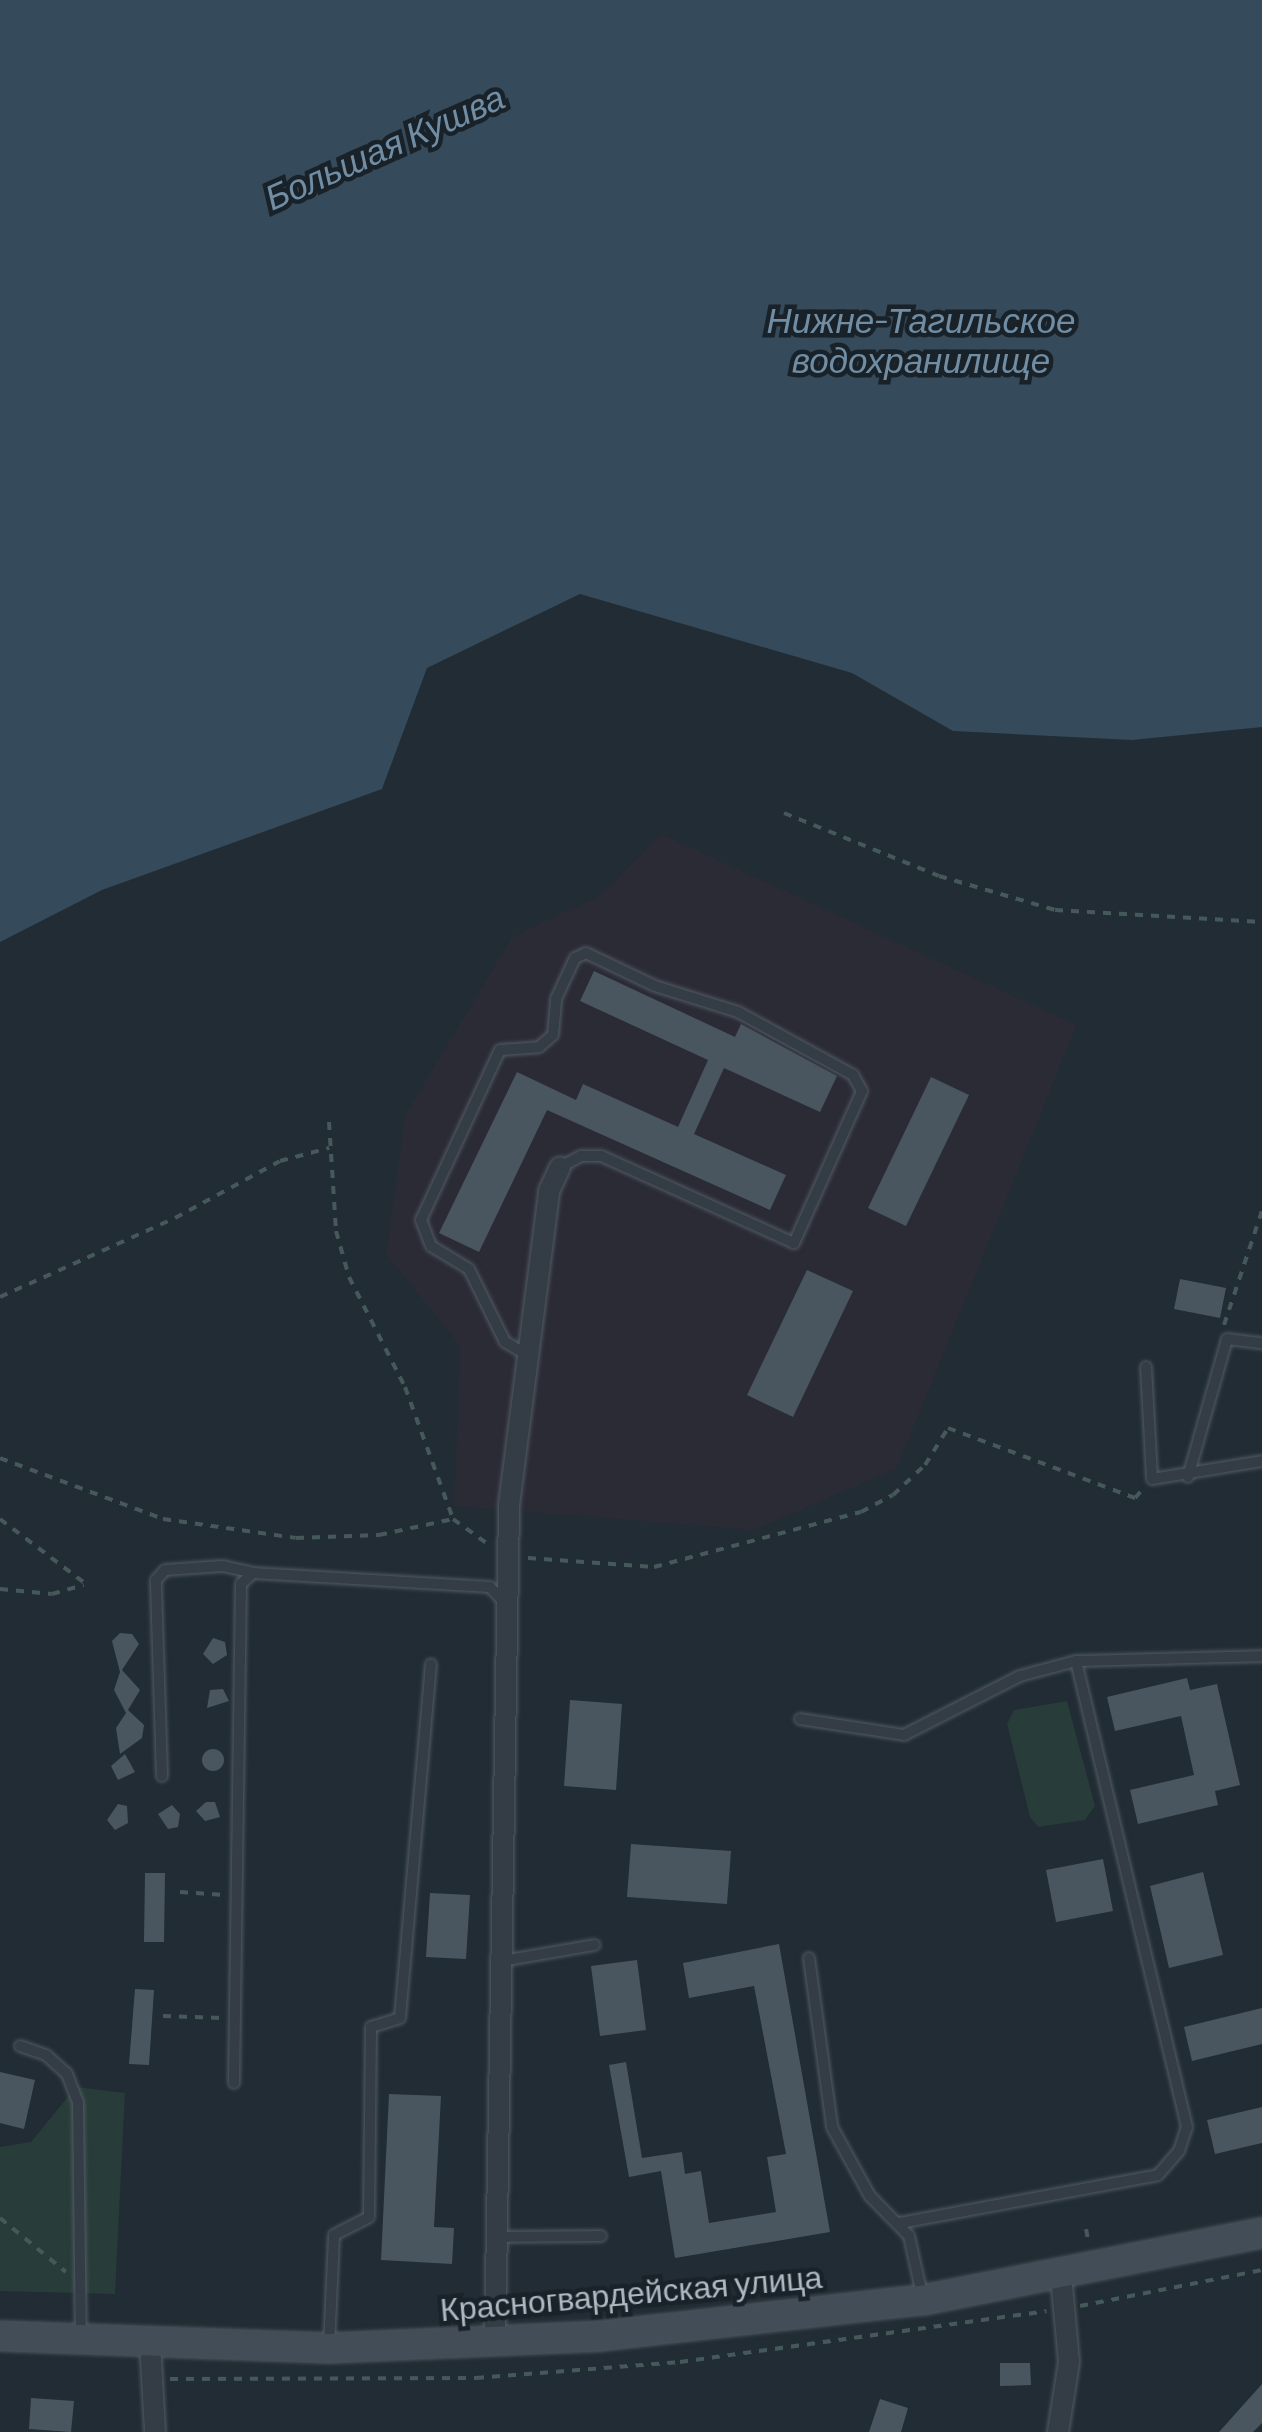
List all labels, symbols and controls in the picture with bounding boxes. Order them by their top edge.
water label: Большая Кушва [258,74,510,218]
water label: Нижне-Тагильское водохранилище [767,298,1075,380]
street label: Красногвардейская улица [438,2256,824,2328]

